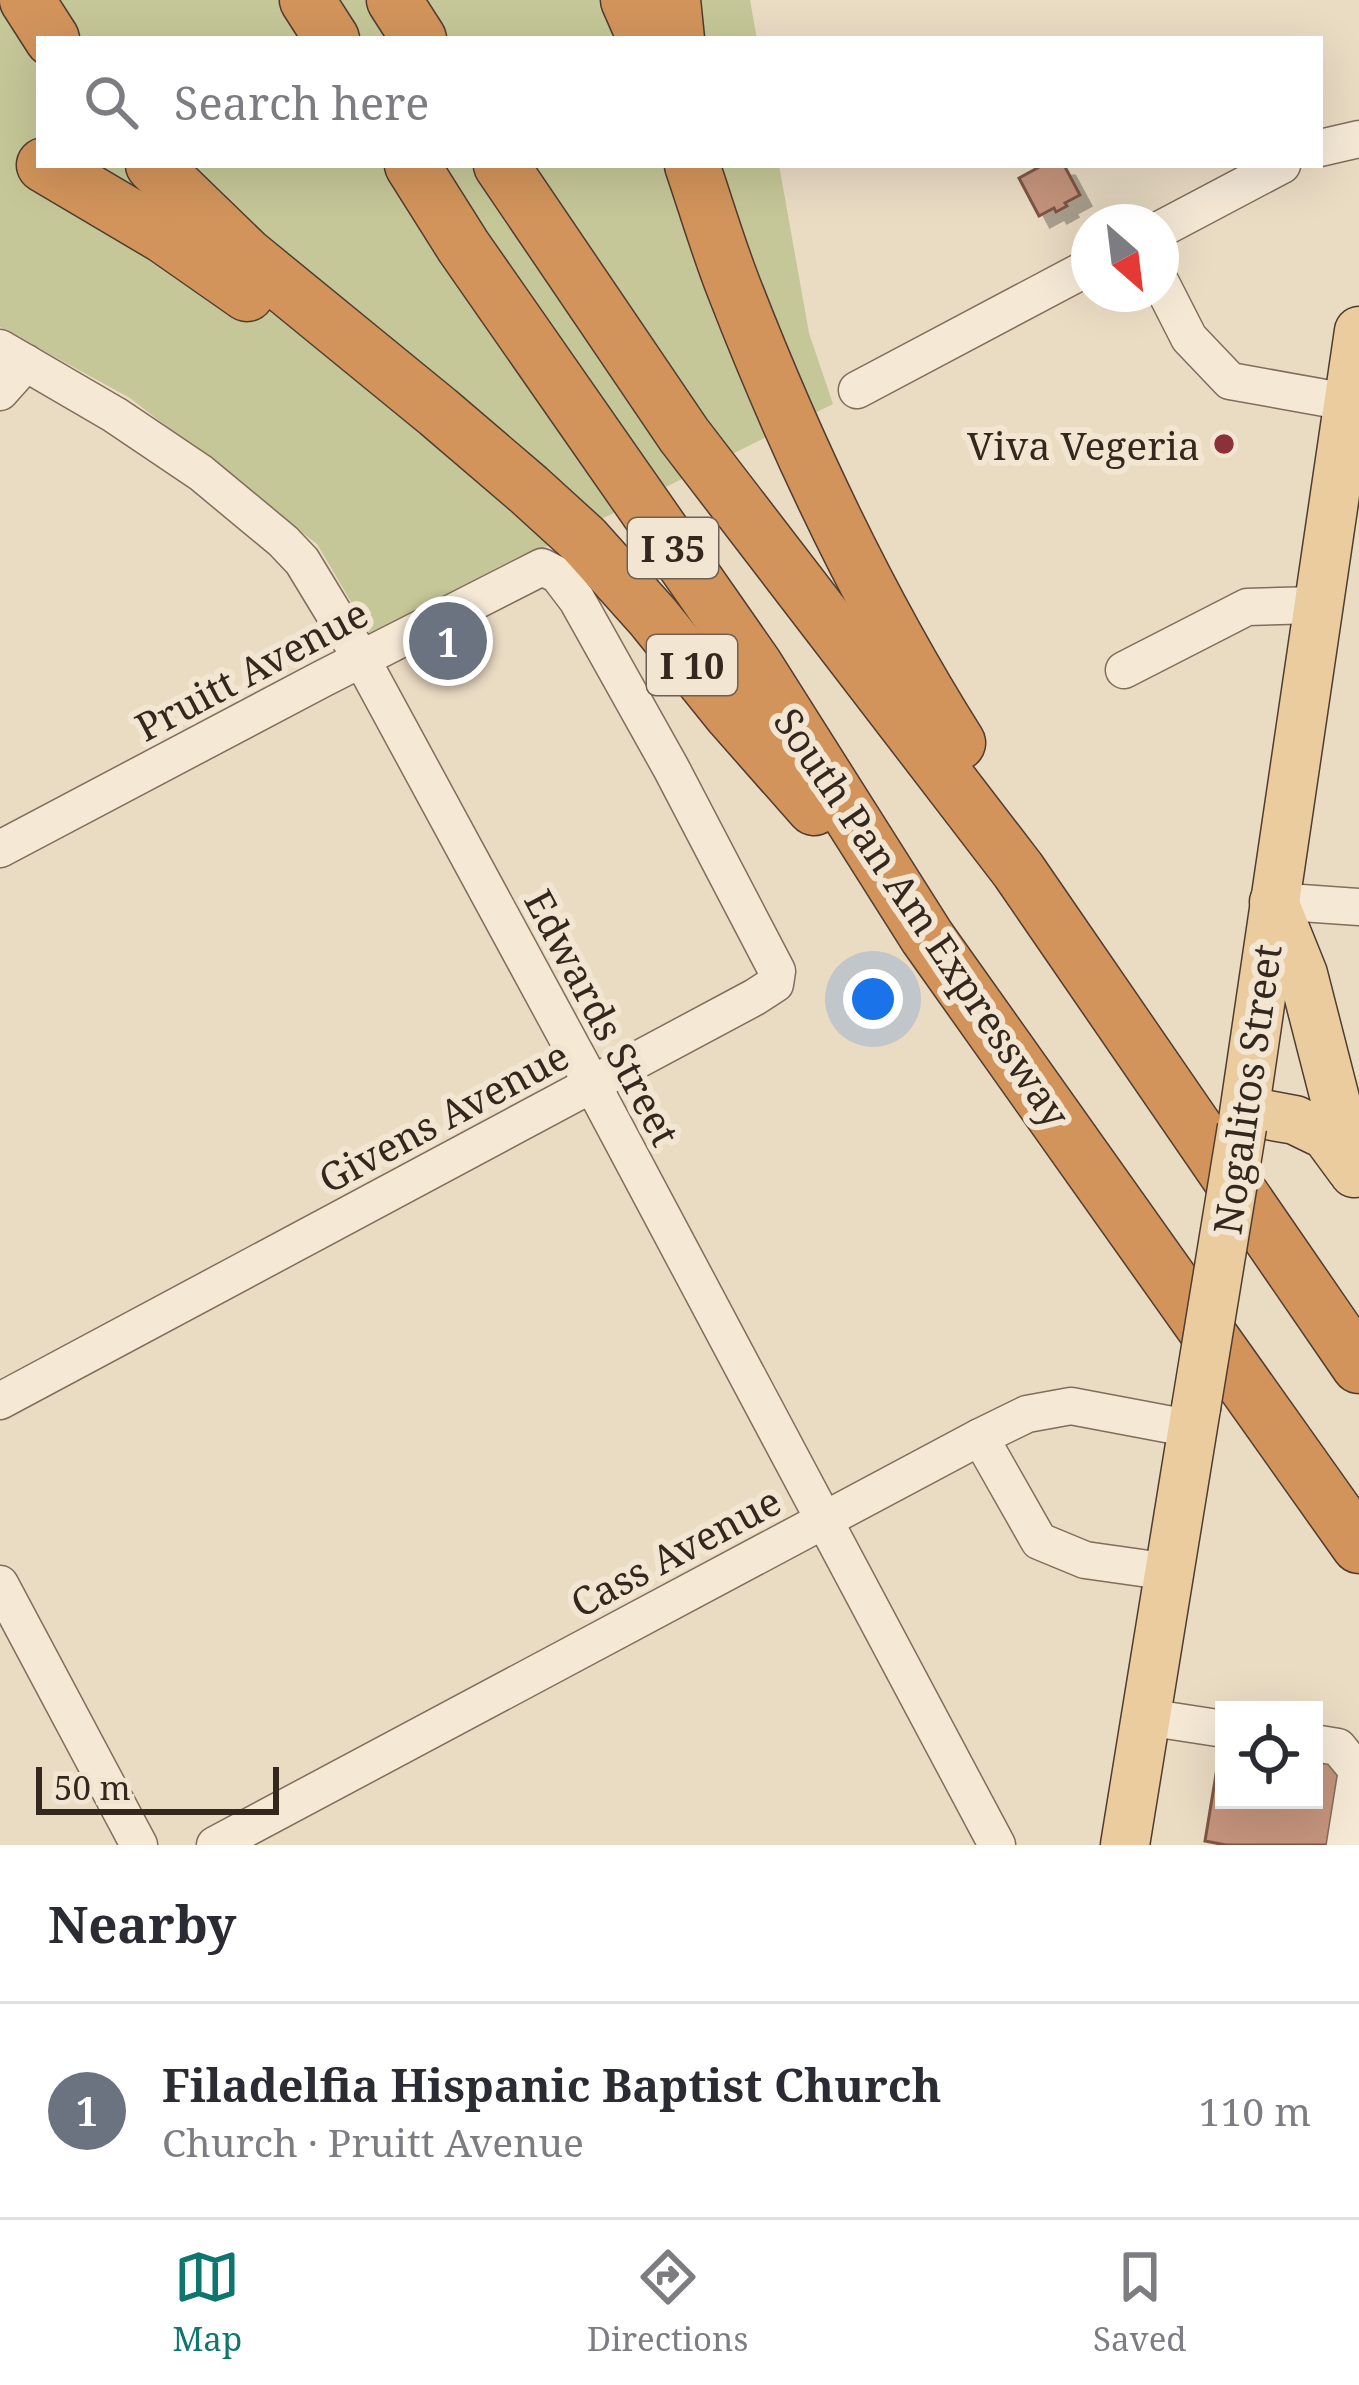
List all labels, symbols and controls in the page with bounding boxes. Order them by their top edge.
search box [36,36,1323,168]
icon: search [78,69,144,135]
text: Search here [174,72,429,133]
north arrow [1071,204,1179,312]
place label: Viva Vegeria [967,418,1200,471]
marker: Viva Vegeria [1211,431,1237,457]
road number: I 35 [628,518,718,578]
street label: Pruitt Avenue [125,585,377,753]
pin: 1 [409,596,487,686]
road number: I 10 [647,635,737,695]
street label: South Pan Am Expressway [763,697,1084,1138]
street label: Edwards Street [513,880,693,1154]
street label: Nogalitos Street [1199,940,1293,1238]
your location [843,969,903,1029]
street label: Givens Avenue [309,1028,577,1204]
street label: Cass Avenue [561,1473,789,1629]
map controls [1215,1701,1323,1809]
button: locate [1215,1701,1323,1809]
scale bar [36,1761,279,1814]
text: 50 m [54,1765,131,1810]
text: Nearby [48,1888,236,1958]
text: Filadelfia Hispanic Baptist Church [162,2054,941,2115]
text: 1 [76,2084,98,2137]
text: 110 m [1199,2084,1311,2137]
text: Church · Pruitt Avenue [162,2115,584,2168]
tab: Map [172,2244,242,2361]
tab: Directions [587,2244,748,2361]
tab: Saved [1093,2244,1187,2361]

